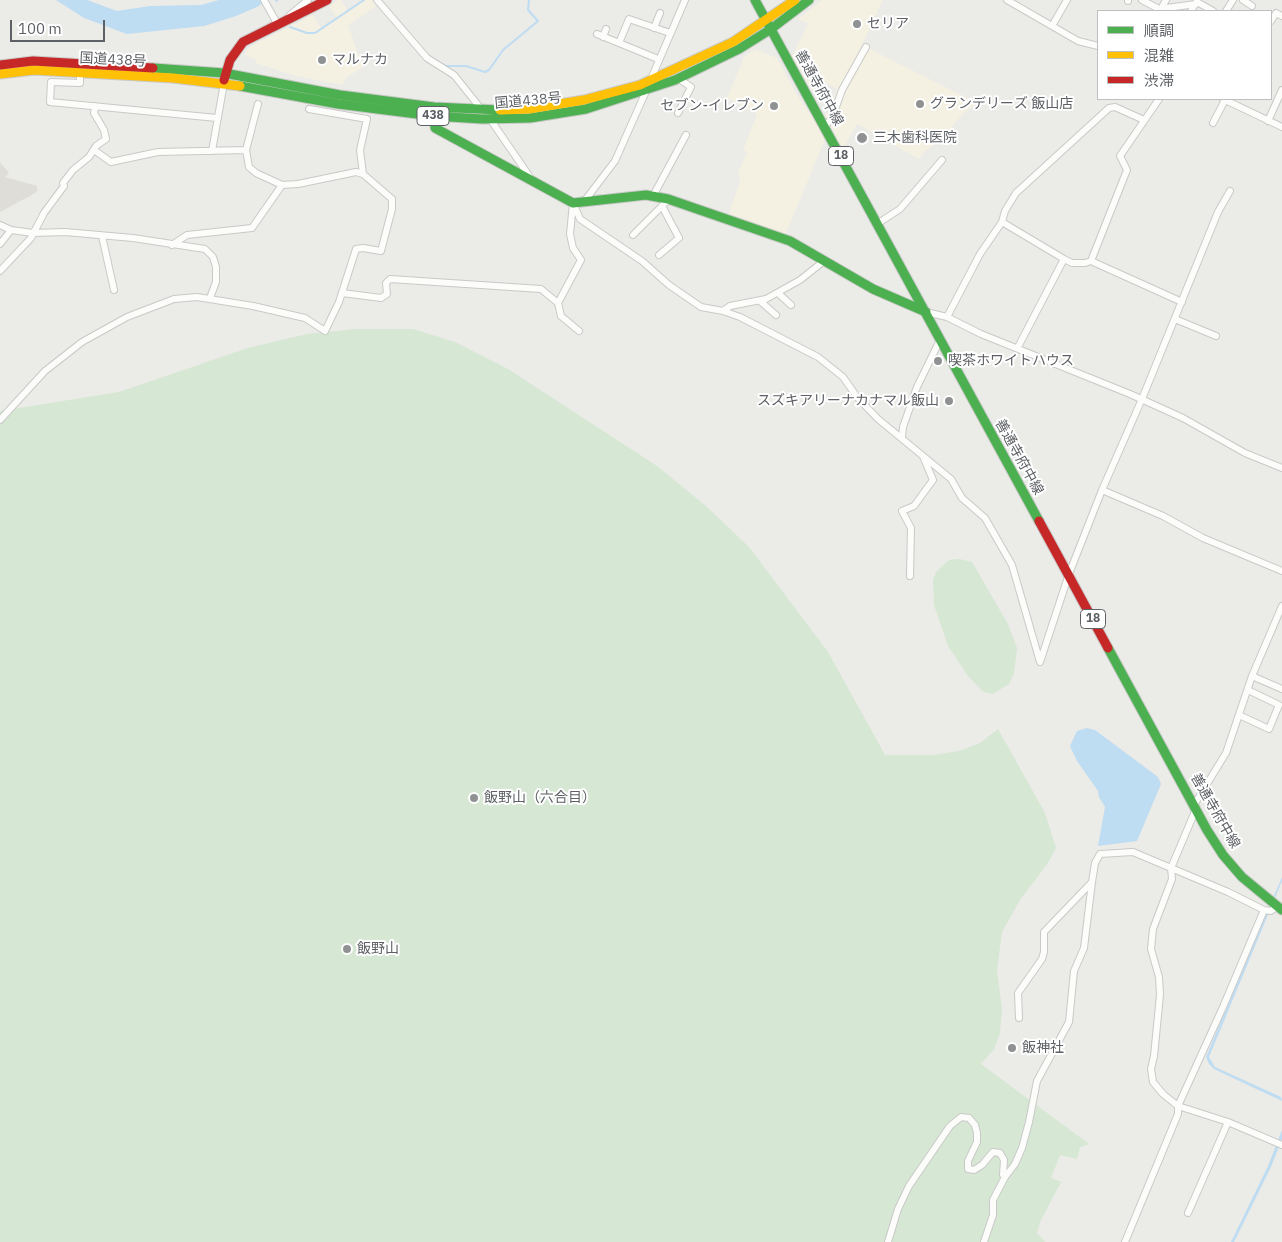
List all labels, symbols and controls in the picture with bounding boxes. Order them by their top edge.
scale bar [12,10,108,42]
legend [1097,10,1272,100]
place label: セリア [867,16,909,32]
marker: セリア [851,18,863,30]
text: 100 m [18,19,62,38]
text: 順調 [1144,21,1174,40]
text: 混雑 [1144,46,1174,65]
street label: 善通寺府中線 [791,47,847,129]
street label: 国道438号 [79,50,147,70]
place label: マルナカ [332,52,388,68]
marker: マルナカ [316,54,328,66]
text: 渋滞 [1144,71,1174,90]
street label: 国道438号 [494,90,562,112]
place label: グランデリーズ 飯山店 [930,96,1073,112]
place label: セブン-イレブン [660,98,764,114]
marker: グランデリーズ 飯山店 [914,98,926,110]
marker: セブン-イレブン [768,100,780,112]
road number: 438 [417,106,449,125]
place label: 三木歯科医院 [873,130,957,146]
marker: 三木歯科医院 [855,131,869,145]
road number: 18 [828,146,854,166]
place label: 喫茶ホワイトハウス [948,353,1074,369]
marker: 喫茶ホワイトハウス [932,355,944,367]
place label: スズキアリーナカナマル飯山 [757,393,939,409]
marker: スズキアリーナカナマル飯山 [943,395,955,407]
street label: 善通寺府中線 [991,416,1047,498]
road number: 18 [1080,610,1106,628]
street label: 善通寺府中線 [1187,770,1243,852]
place label: 飯野山（六合目） [484,790,596,806]
marker: 飯野山（六合目） [468,792,480,804]
place label: 飯野山 [357,941,399,957]
marker: 飯野山 [341,943,353,955]
place label: 飯神社 [1022,1040,1064,1056]
marker: 飯神社 [1006,1042,1018,1054]

